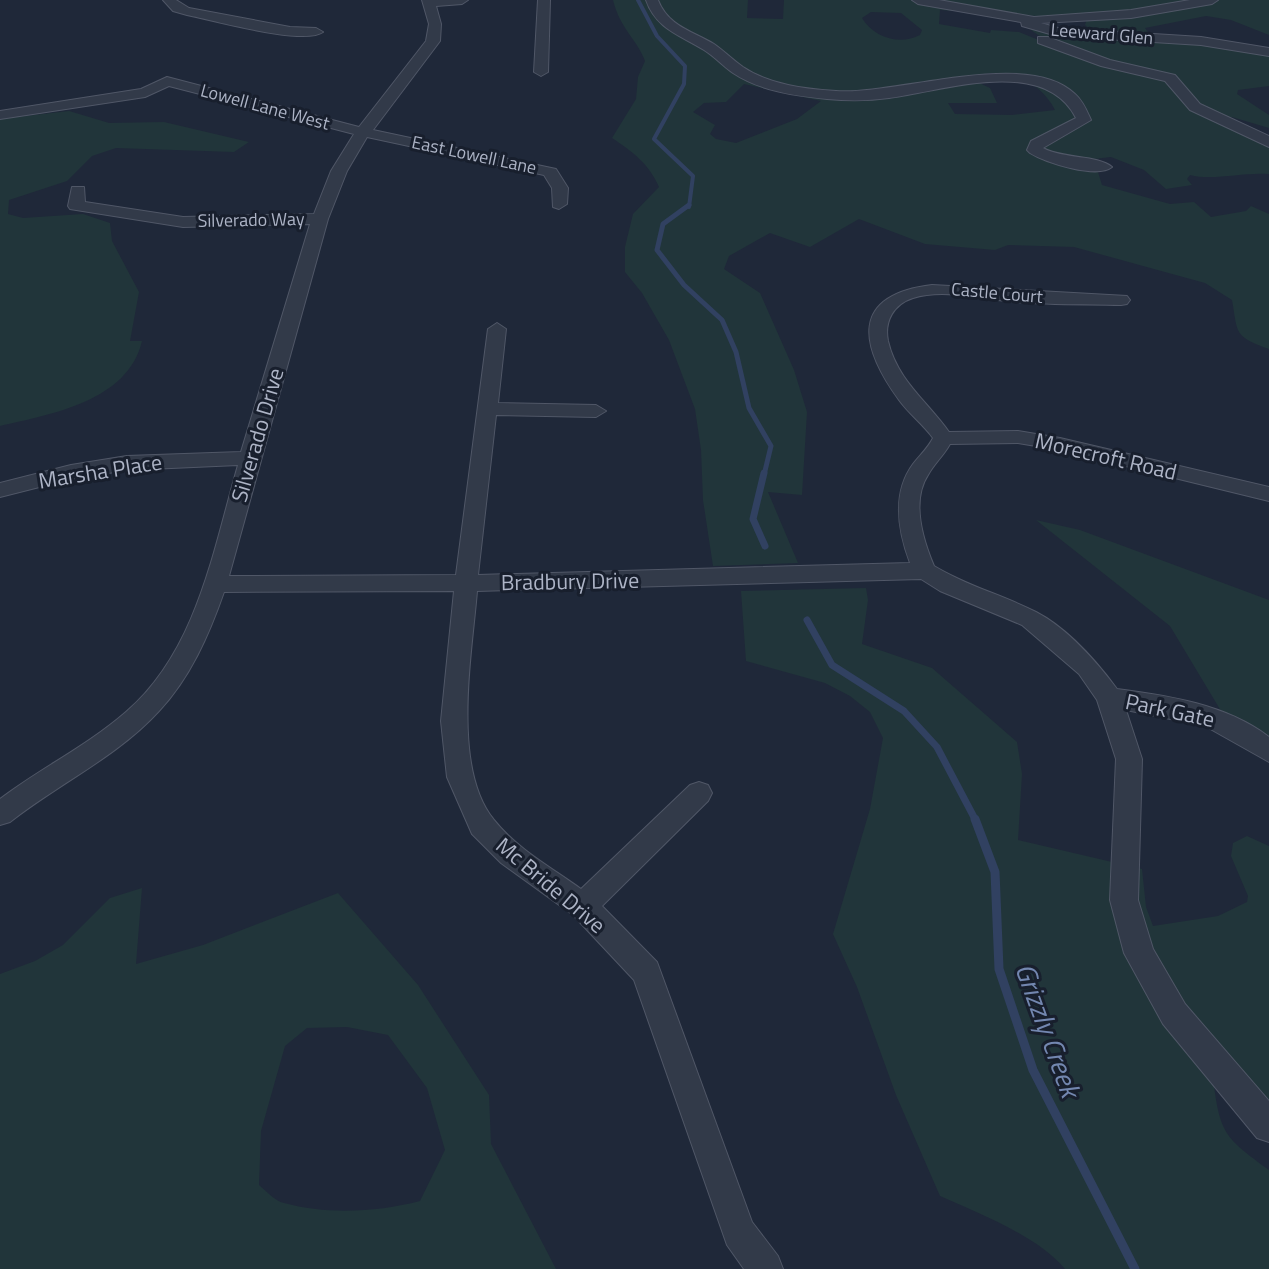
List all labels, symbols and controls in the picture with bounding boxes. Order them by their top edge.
street label: Leeward Glen [1050,16,1154,51]
street label: Lowell Lane West [198,76,333,137]
street label: East Lowell Lane [409,128,539,181]
street label: Silverado Way [197,205,305,234]
street label: Castle Court [950,275,1045,310]
street label: Silverado Drive [222,364,292,506]
street label: Morecroft Road [1032,423,1180,489]
street label: Marsha Place [36,444,164,498]
street label: Bradbury Drive [501,563,639,599]
street label: Park Gate [1122,684,1218,736]
street label: Mc Bride Drive [489,829,613,941]
water label: Grizzly Creek [1004,957,1094,1106]

